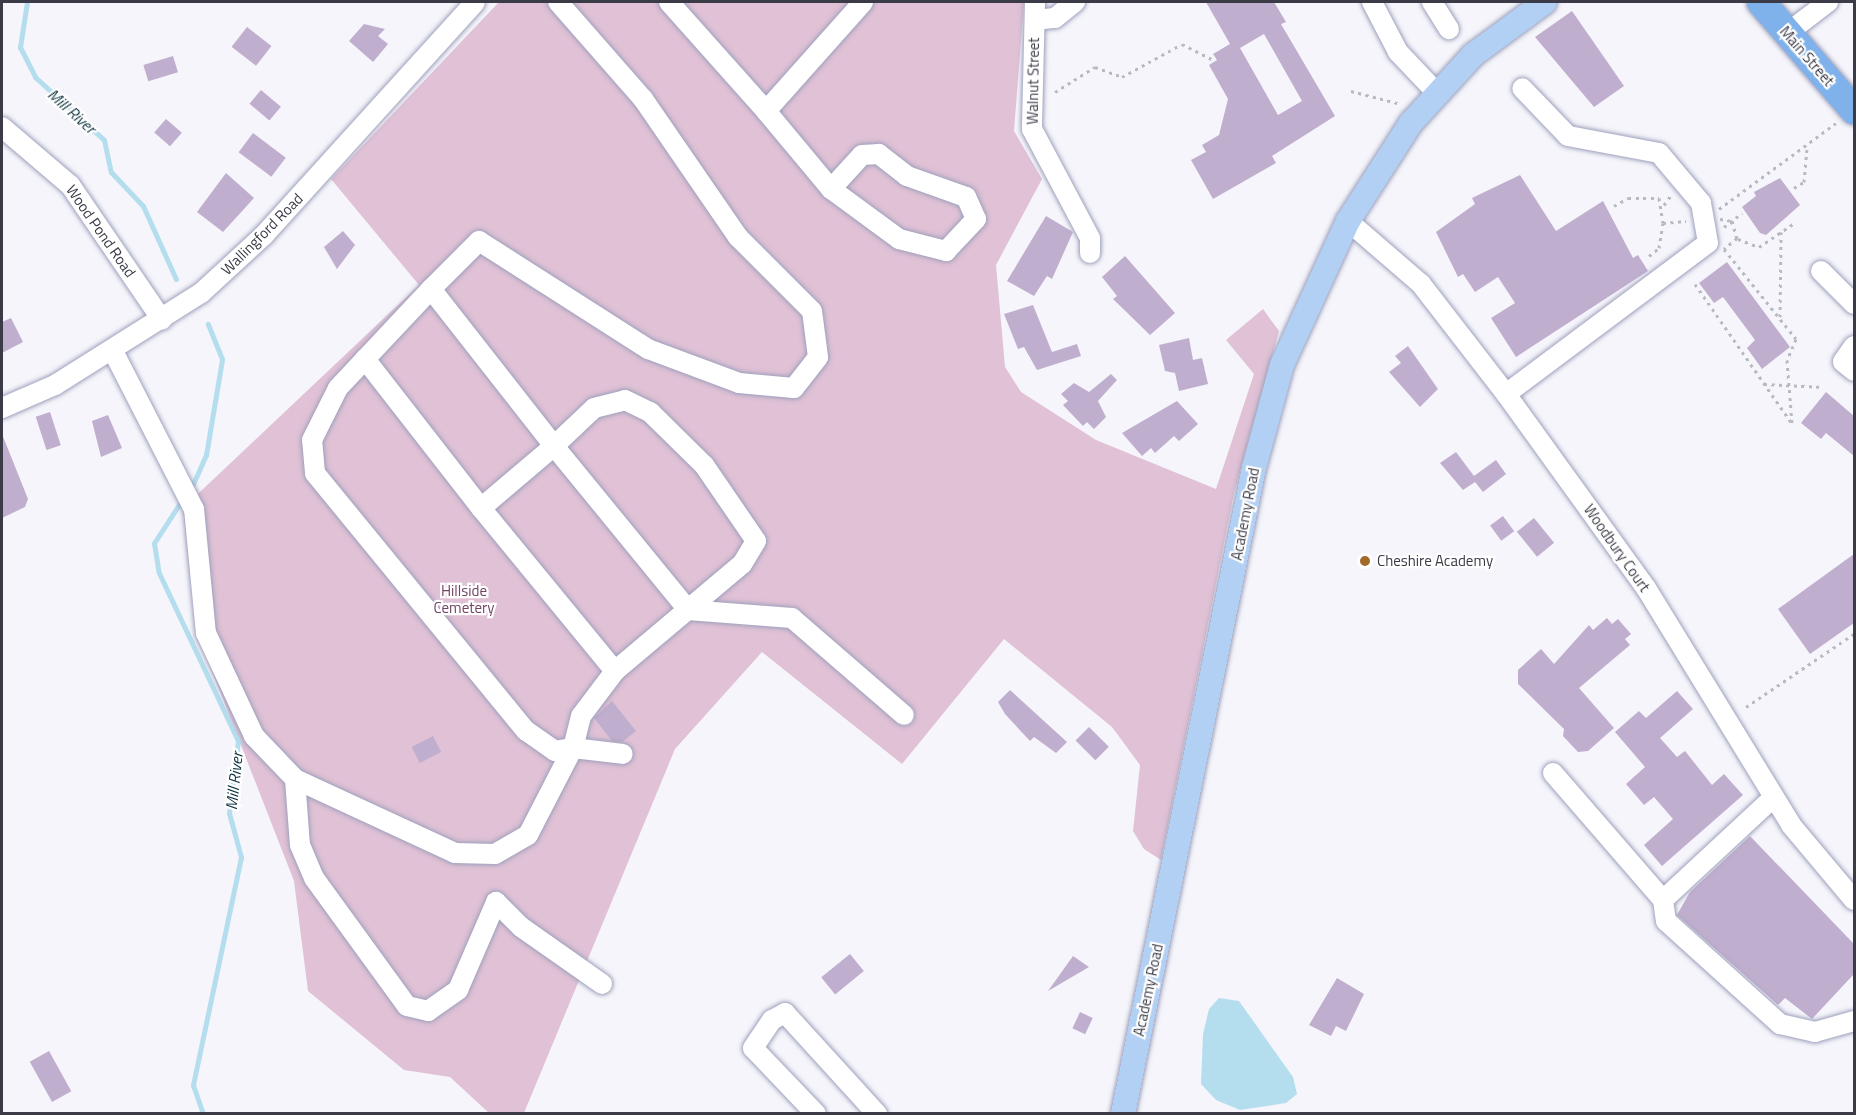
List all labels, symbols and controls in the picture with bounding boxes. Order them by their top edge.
street label: Main Street [1776,22,1838,90]
street label: Walnut Street [1023,37,1043,125]
water label: Mill River [44,84,100,138]
street label: Wood Pond Road [62,181,140,281]
street label: Wallingford Road [217,189,307,279]
street label: Academy Road [1227,466,1263,562]
street label: Woodbury Court [1580,501,1654,595]
place label: Cheshire Academy [1377,552,1493,570]
marker: Cheshire Academy [1358,554,1372,568]
park label: Hillside Cemetery [434,581,494,616]
water label: Mill River [221,751,247,811]
street label: Academy Road [1129,942,1167,1038]

